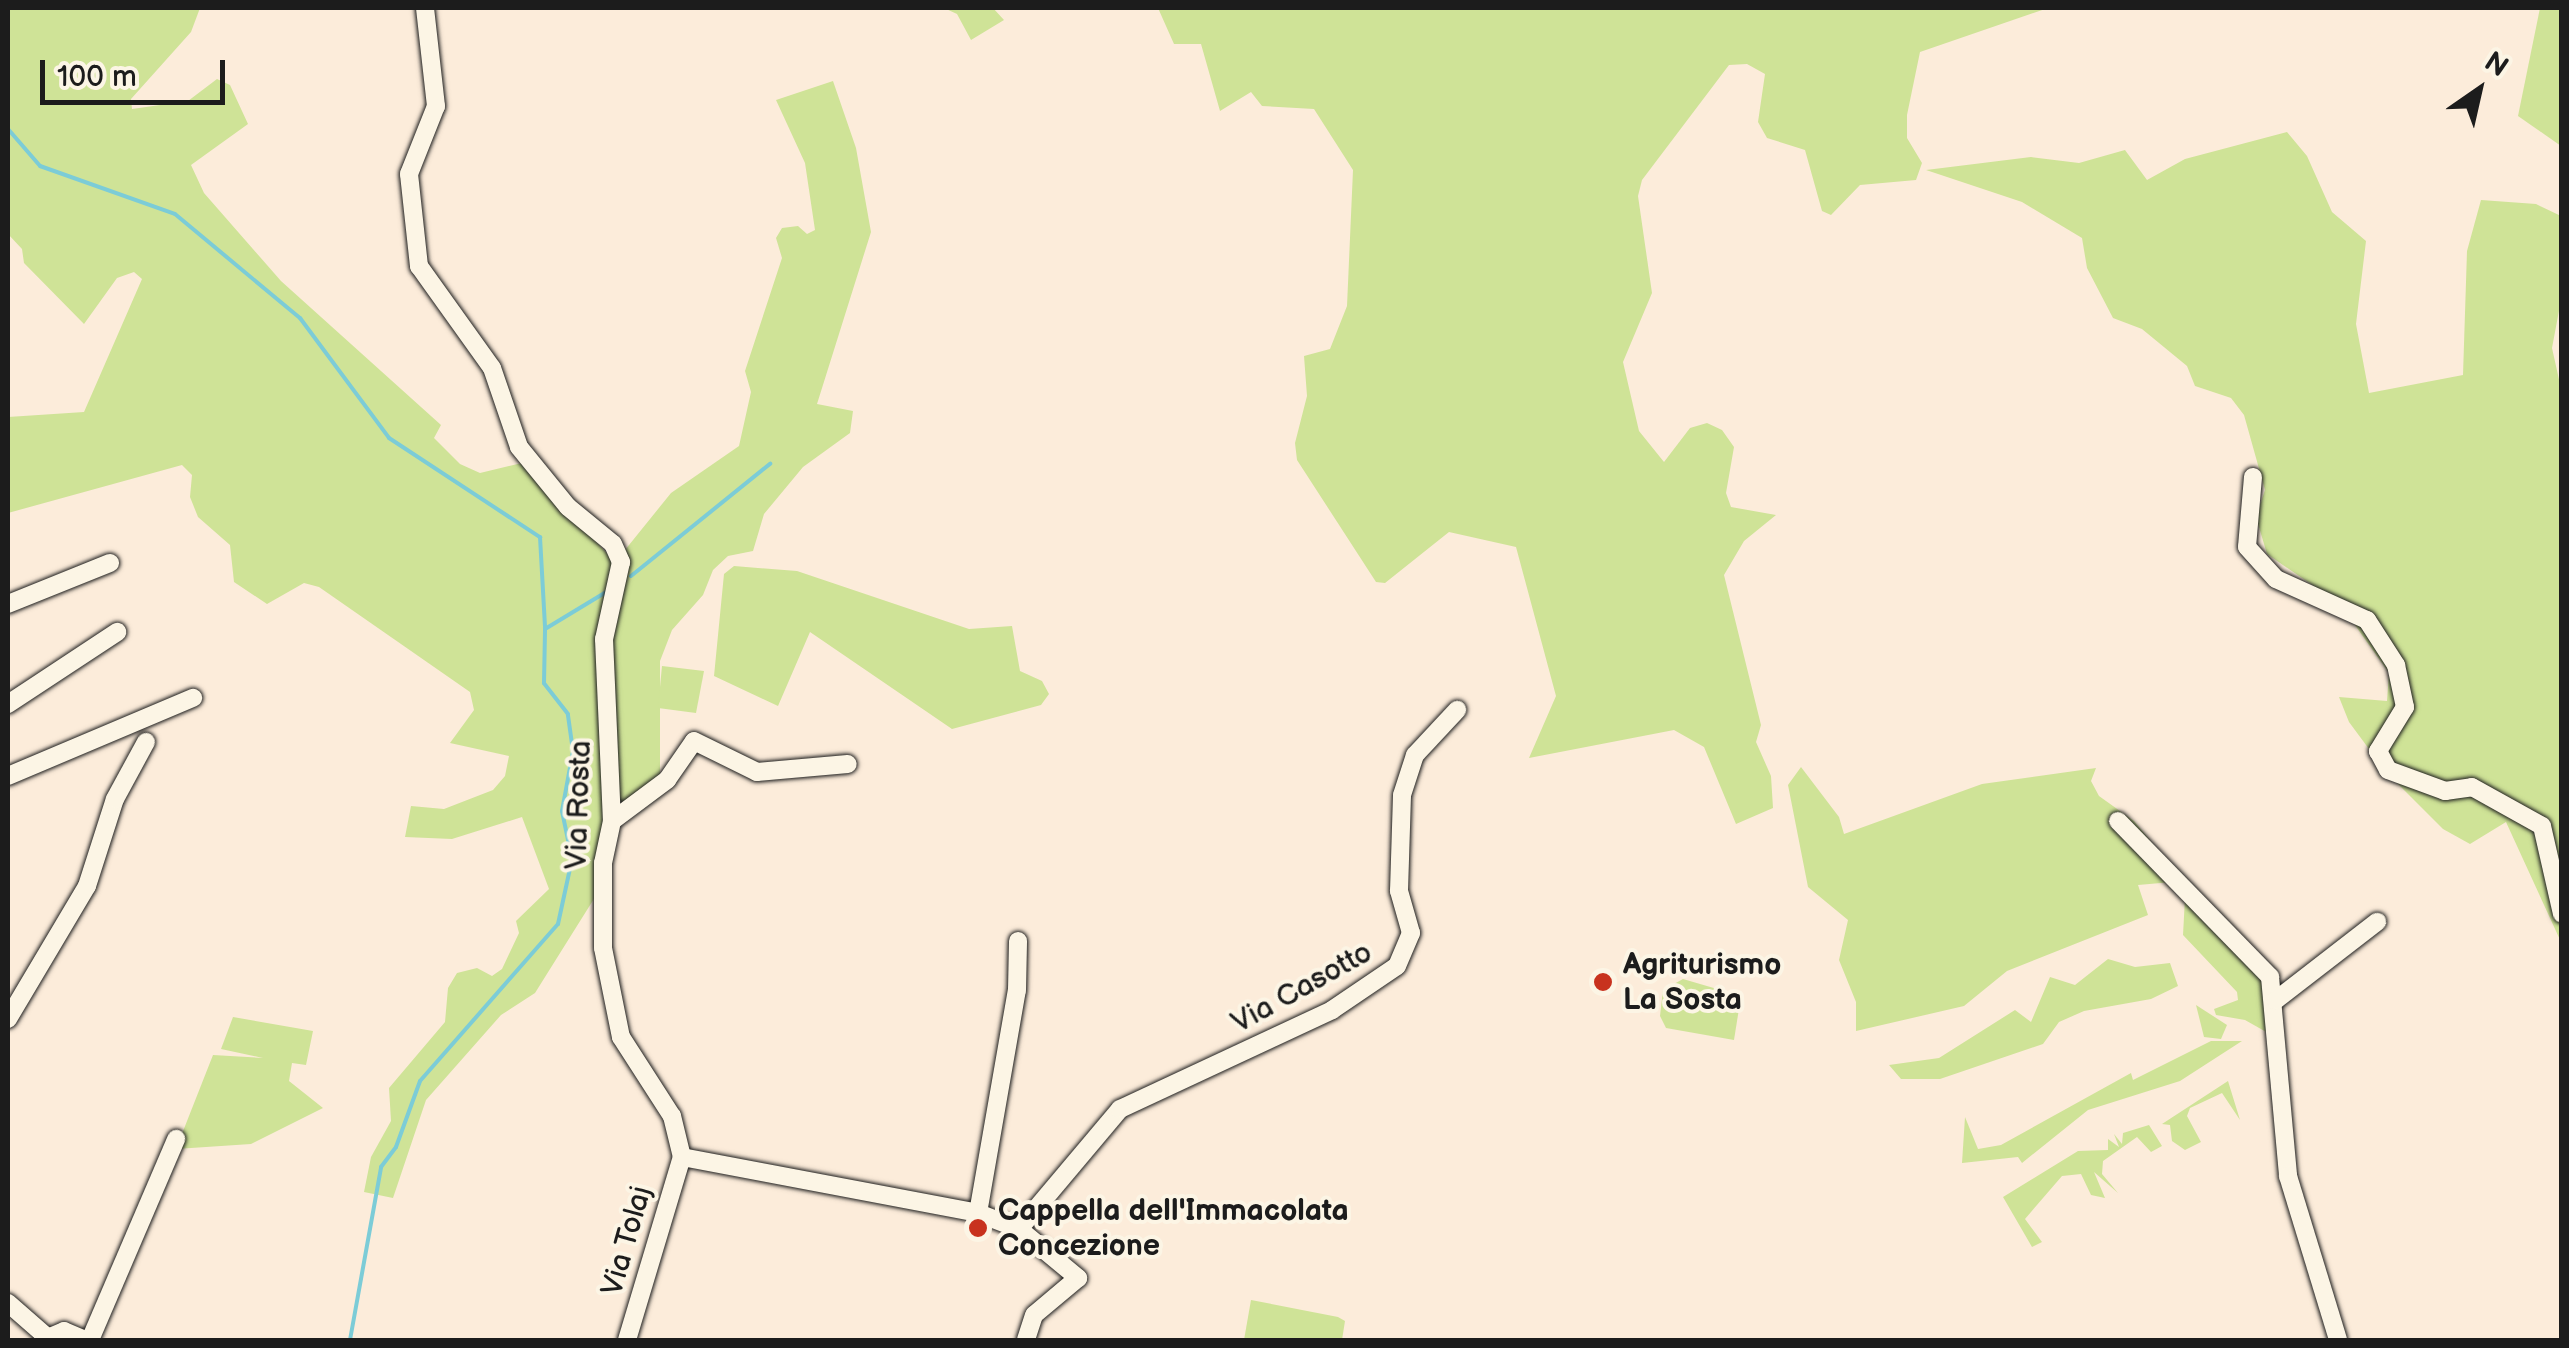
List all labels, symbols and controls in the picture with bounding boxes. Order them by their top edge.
scale bar [45,40,230,102]
north arrow [2429,40,2529,140]
text: N [2478,45,2514,84]
text: 100 m [57,59,137,95]
street label: Via Rosta [559,740,599,870]
street label: Via Casotto [1225,935,1379,1041]
place label: Agriturismo La Sosta [1623,947,1781,1018]
marker: Agriturismo La Sosta [1592,971,1614,993]
street label: Via Tolaj [594,1182,660,1300]
place label: Cappella dell'Immacolata Concezione [998,1193,1349,1264]
marker: Cappella dell'Immacolata Concezione [967,1217,989,1239]

